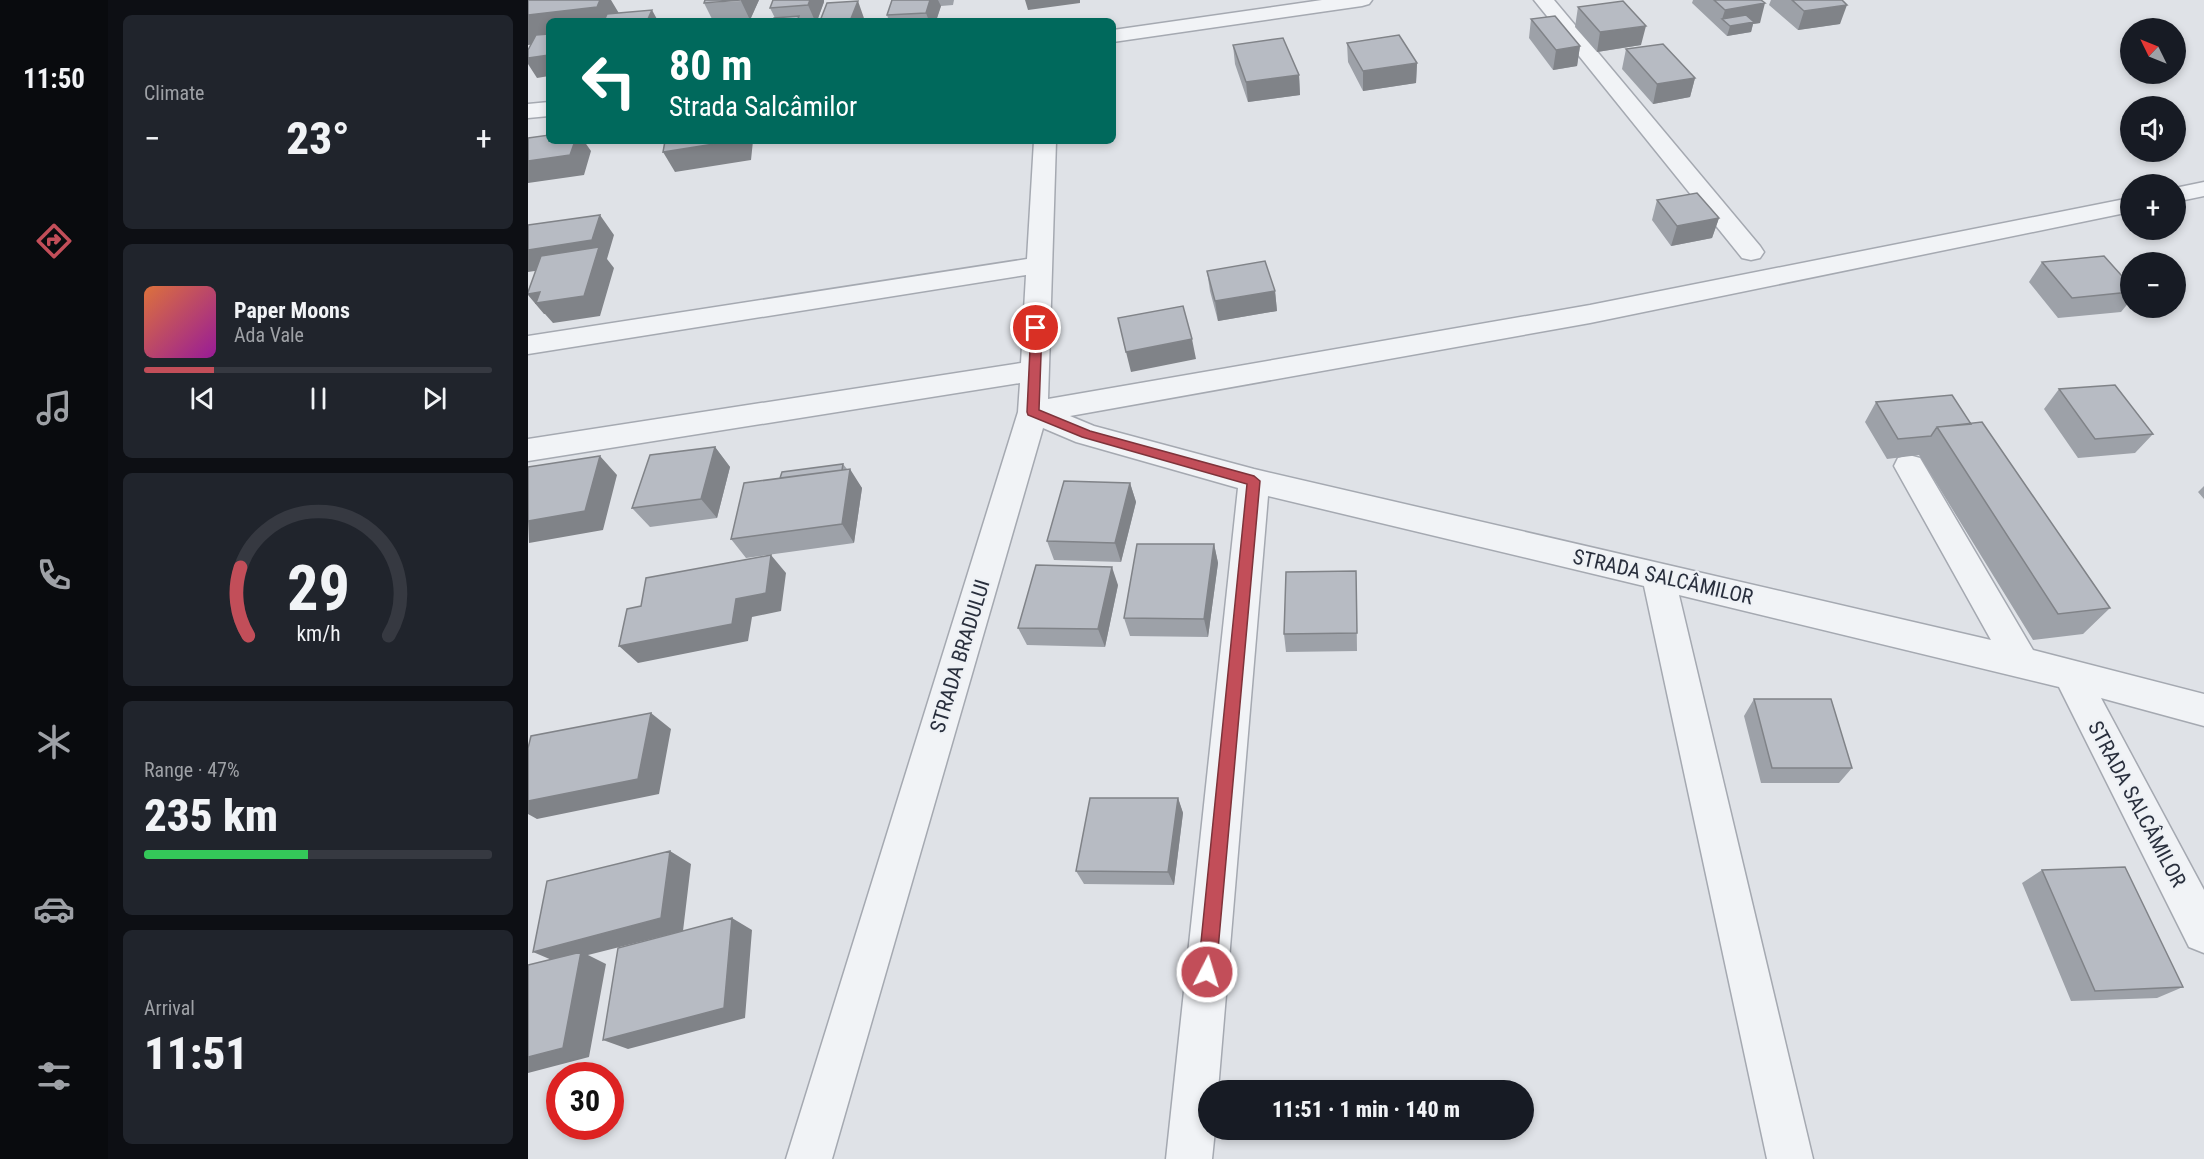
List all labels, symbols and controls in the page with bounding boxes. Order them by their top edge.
north arrow [2120,18,2186,84]
map controls [2120,18,2186,318]
text: 80 m [669,41,752,90]
icon: left [570,42,648,120]
text: 11:50 [23,63,85,95]
text: Climate [144,81,204,105]
text: Strada Salcâmilor [669,91,857,123]
button: sound [2120,96,2186,162]
text: 23° [286,112,350,165]
text: − [144,119,161,158]
text: + [476,119,492,158]
button: + [2120,174,2186,240]
icon: directions [33,220,75,262]
button: − [2120,252,2186,318]
text: Paper Moons [234,298,350,323]
pin [1010,302,1061,353]
icon: arrive [1019,311,1052,344]
text: Ada Vale [234,323,304,347]
icon: previous [186,382,219,415]
icon: pause [302,382,335,415]
icon: next [418,382,451,415]
icon: music [33,387,75,429]
street label: STRADA SALCÂMILOR [1570,545,1756,609]
text: 29 [286,553,350,626]
icon: phone [33,554,75,596]
street label: STRADA BRADULUI [925,577,995,735]
text: km/h [296,622,340,647]
street label: STRADA SALCÂMILOR [2083,717,2191,891]
icon: climate [33,721,75,763]
text: Range · 47% [144,758,240,782]
text: 235 km [144,789,278,842]
icon: car [33,888,75,930]
position arrow [1175,940,1239,1004]
text: Arrival [144,996,195,1020]
text: 11:51 [144,1027,248,1080]
icon: filters [33,1055,75,1097]
speed limit sign: 30 [546,1062,624,1140]
text: 11:51 · 1 min · 140 m [1272,1097,1460,1122]

